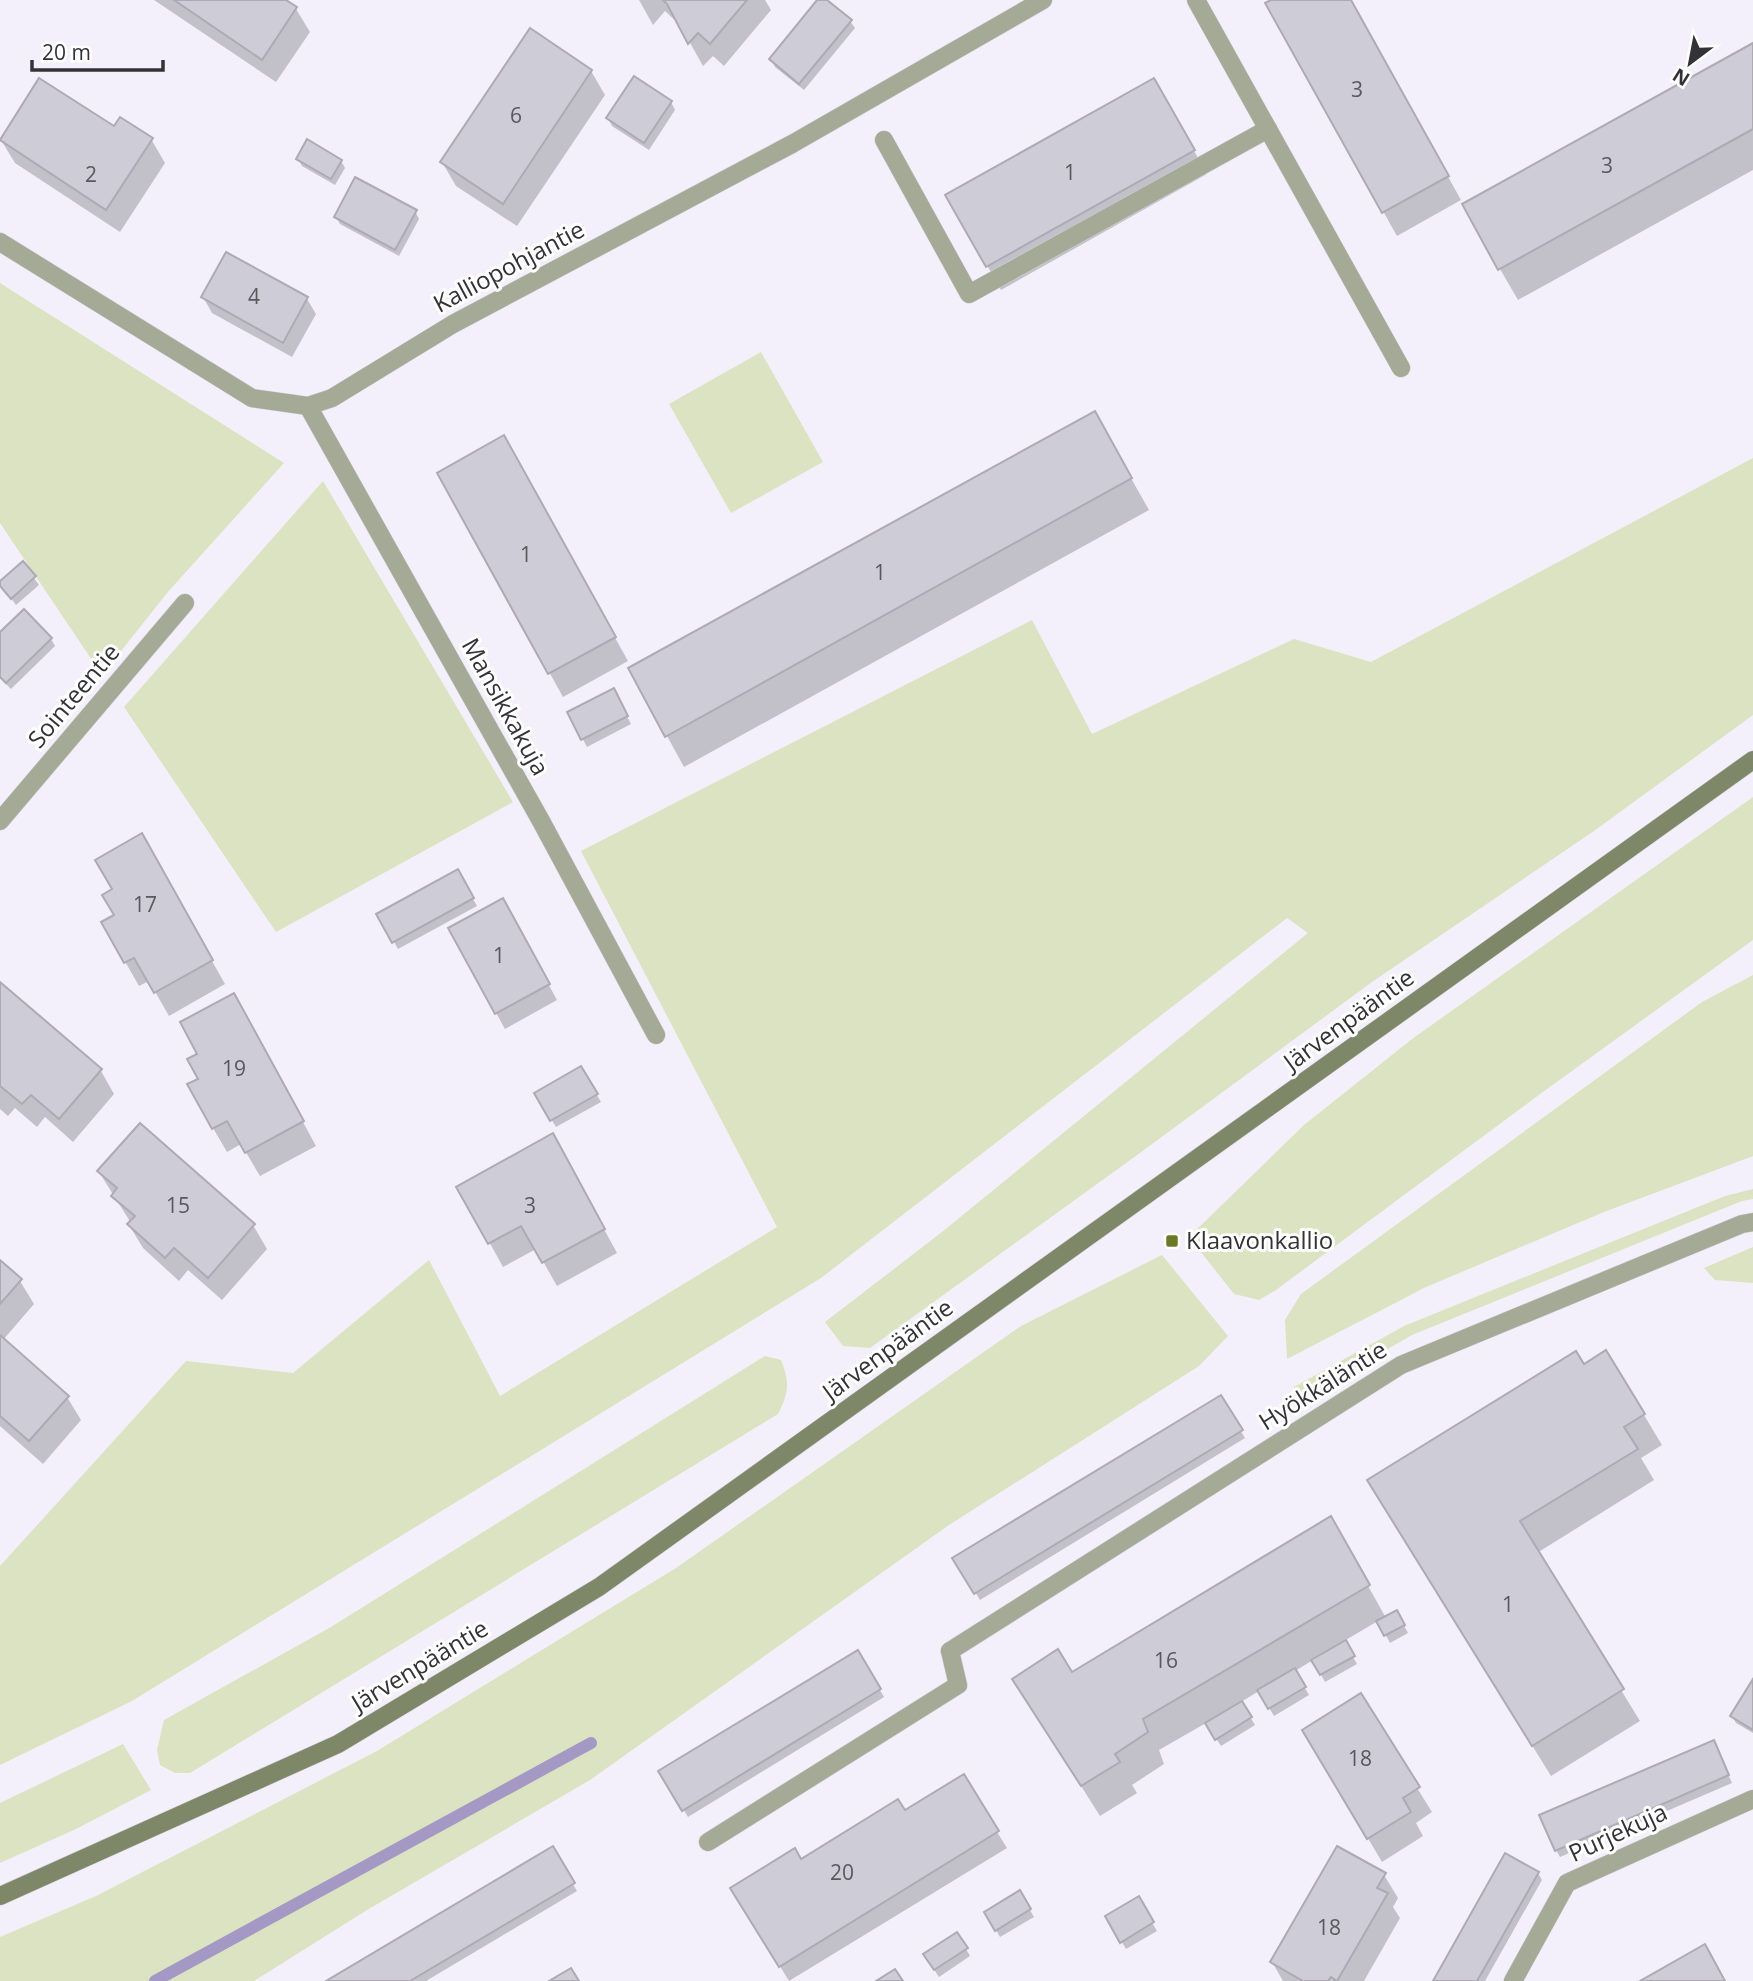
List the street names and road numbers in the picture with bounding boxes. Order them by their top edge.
street label: Kalliopohjantie [427,212,590,319]
street label: Mansikkakuja [455,632,558,781]
street label: Sointeentie [19,636,126,754]
street label: Järvenpääntie [1275,960,1420,1079]
street label: Järvenpääntie [814,1290,959,1409]
street label: Hyökkäläntie [1252,1332,1392,1437]
street label: Järvenpääntie [343,1611,494,1720]
street label: Purjekuja [1563,1794,1672,1869]

